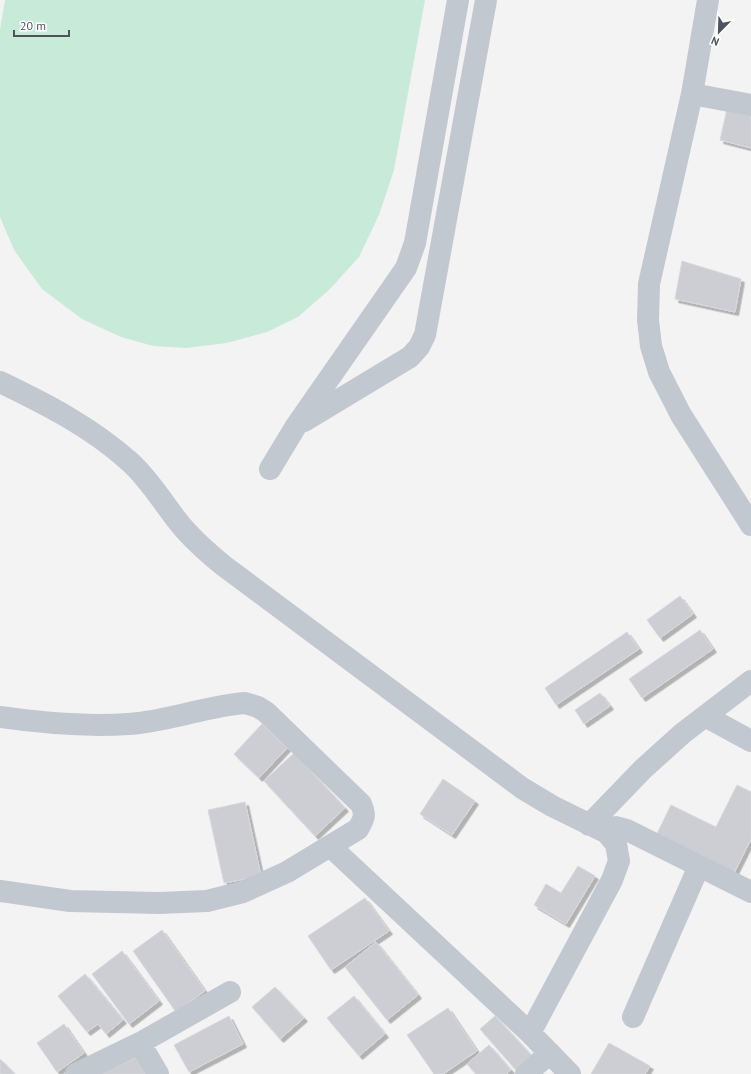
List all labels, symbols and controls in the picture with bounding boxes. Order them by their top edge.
scale bar [14,12,69,38]
north arrow [699,12,739,52]
text: 20 m [20,18,46,33]
text: N [709,33,721,49]

